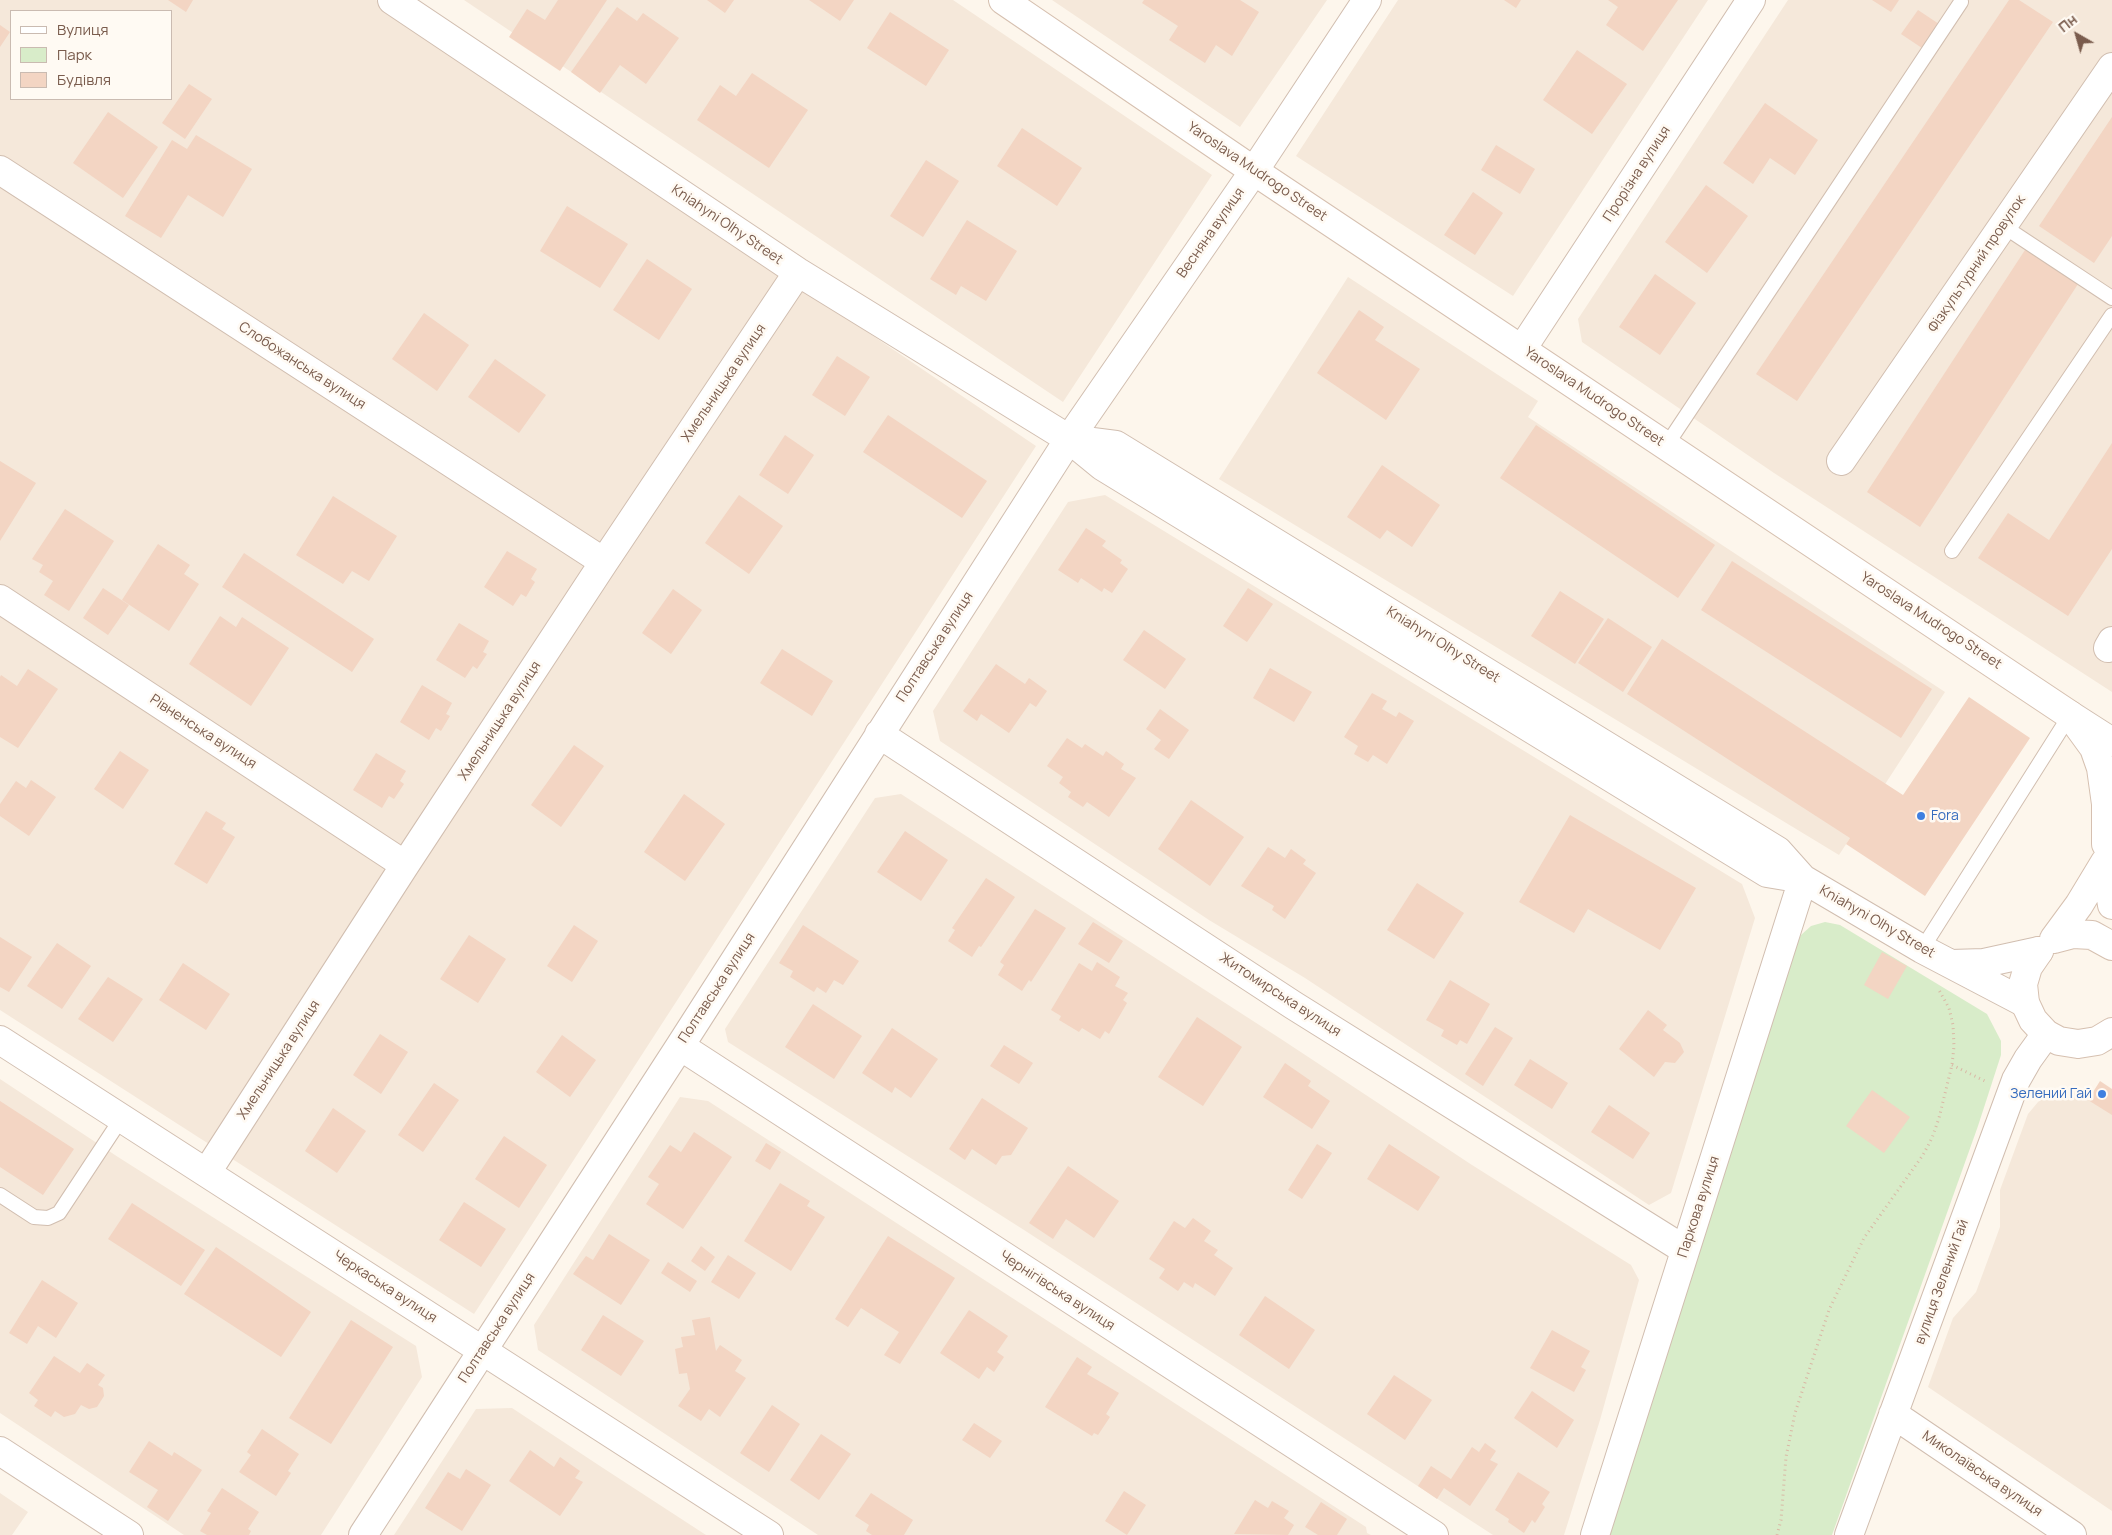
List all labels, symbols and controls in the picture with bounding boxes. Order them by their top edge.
text: Пн [2054,9,2081,36]
legend [10,10,172,100]
north arrow [2052,10,2102,60]
text: Вулиця [57,19,109,40]
text: Парк [57,44,92,65]
text: Будівля [57,69,111,90]
street label: Yaroslava Mudrogo Street [1184,119,1330,225]
street label: Прорізна вулиця [1600,123,1674,225]
street label: Kniahyni Olhy Street [668,181,786,269]
street label: Весняна вулиця [1174,185,1248,281]
street label: Фізкультурний провулок [1925,192,2029,336]
street label: Слобожанська вулиця [235,319,369,413]
street label: Хмельницька вулиця [678,321,770,445]
street label: Yaroslava Mudrogo Street [1521,344,1667,450]
street label: Yaroslava Mudrogo Street [1857,569,2005,673]
street label: Полтавська вулиця [893,589,977,705]
street label: Kniahyni Olhy Street [1383,603,1503,687]
street label: Хмельницька вулиця [455,658,545,784]
street label: Рівненська вулиця [147,691,259,773]
place label: Fora [1931,808,1959,824]
marker: Fora [1915,810,1927,822]
street label: Kniahyni Olhy Street [1816,882,1938,962]
street label: Полтавська вулиця [675,930,759,1046]
street label: Житомирська вулиця [1216,949,1344,1041]
street label: Хмельницька вулиця [234,997,324,1123]
place label: Зелений Гай [2010,1086,2092,1102]
marker: Зелений Гай [2096,1088,2108,1100]
street label: Паркова вулиця [1675,1154,1723,1260]
street label: вулиця Зелений Гай [1912,1217,1972,1347]
street label: Черкаська вулиця [330,1247,440,1327]
street label: Чернігівська вулиця [996,1247,1118,1335]
street label: Полтавська вулиця [455,1270,539,1386]
street label: Миколаївська вулиця [1919,1428,2045,1520]

